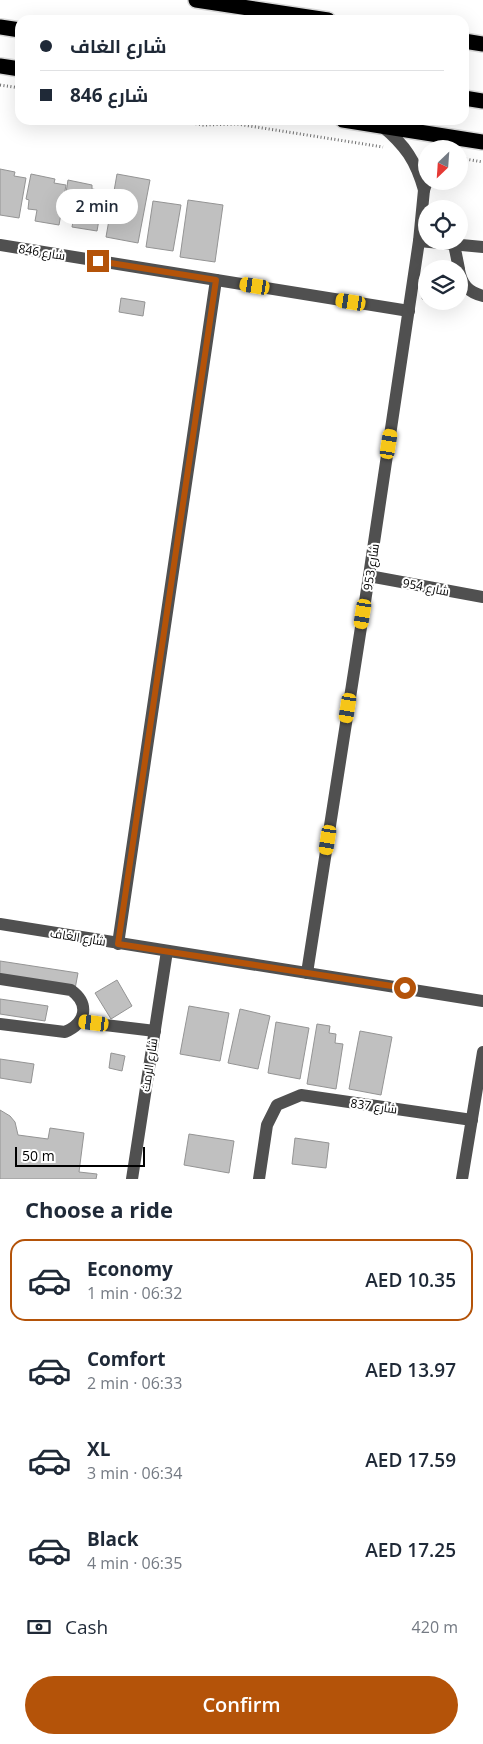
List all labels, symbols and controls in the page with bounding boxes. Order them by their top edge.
text: شارع الغاف [70,33,167,59]
text: شارع 846 [70,82,148,108]
north arrow [418,140,468,190]
map controls [418,140,468,310]
callout: 2 min [57,188,139,224]
text: 2 min [75,195,119,217]
button: locate [418,200,468,250]
street label: شارع 846 [17,240,67,264]
route end [87,250,109,272]
button: layers [418,260,468,310]
car [239,276,270,296]
car [335,292,366,312]
car [379,428,398,460]
street label: شارع 953 [359,542,383,592]
street label: شارع 954 [401,574,451,600]
car [353,598,372,630]
car [338,692,357,724]
car [318,824,337,856]
street label: شارع الغاف [49,924,107,950]
route start [394,977,416,999]
car [78,1014,109,1032]
street label: شارع الرمث [136,1037,162,1093]
street label: شارع 837 [350,1094,399,1118]
scale bar [15,1144,145,1167]
text: 50 m [22,1146,55,1165]
text: Choose a ride [25,1194,173,1224]
text: Economy [87,1256,173,1282]
icon: car [27,1258,72,1303]
text: AED 10.35 [365,1267,456,1293]
text: 1 min · 06:32 [87,1282,182,1304]
text: Comfort [87,1346,166,1372]
icon: car [27,1348,72,1393]
text: AED 13.97 [365,1357,456,1383]
text: 2 min · 06:33 [87,1372,182,1394]
text: XL [87,1436,110,1462]
icon: car [27,1438,72,1483]
text: AED 17.59 [365,1447,456,1473]
text: 3 min · 06:34 [87,1462,182,1484]
text: Black [87,1526,139,1552]
icon: car [27,1528,72,1573]
text: AED 17.25 [365,1537,456,1563]
text: 4 min · 06:35 [87,1552,182,1574]
icon: cash [25,1613,53,1641]
text: Cash [65,1614,108,1640]
text: 420 m [412,1616,458,1638]
button: Confirm [25,1676,458,1734]

